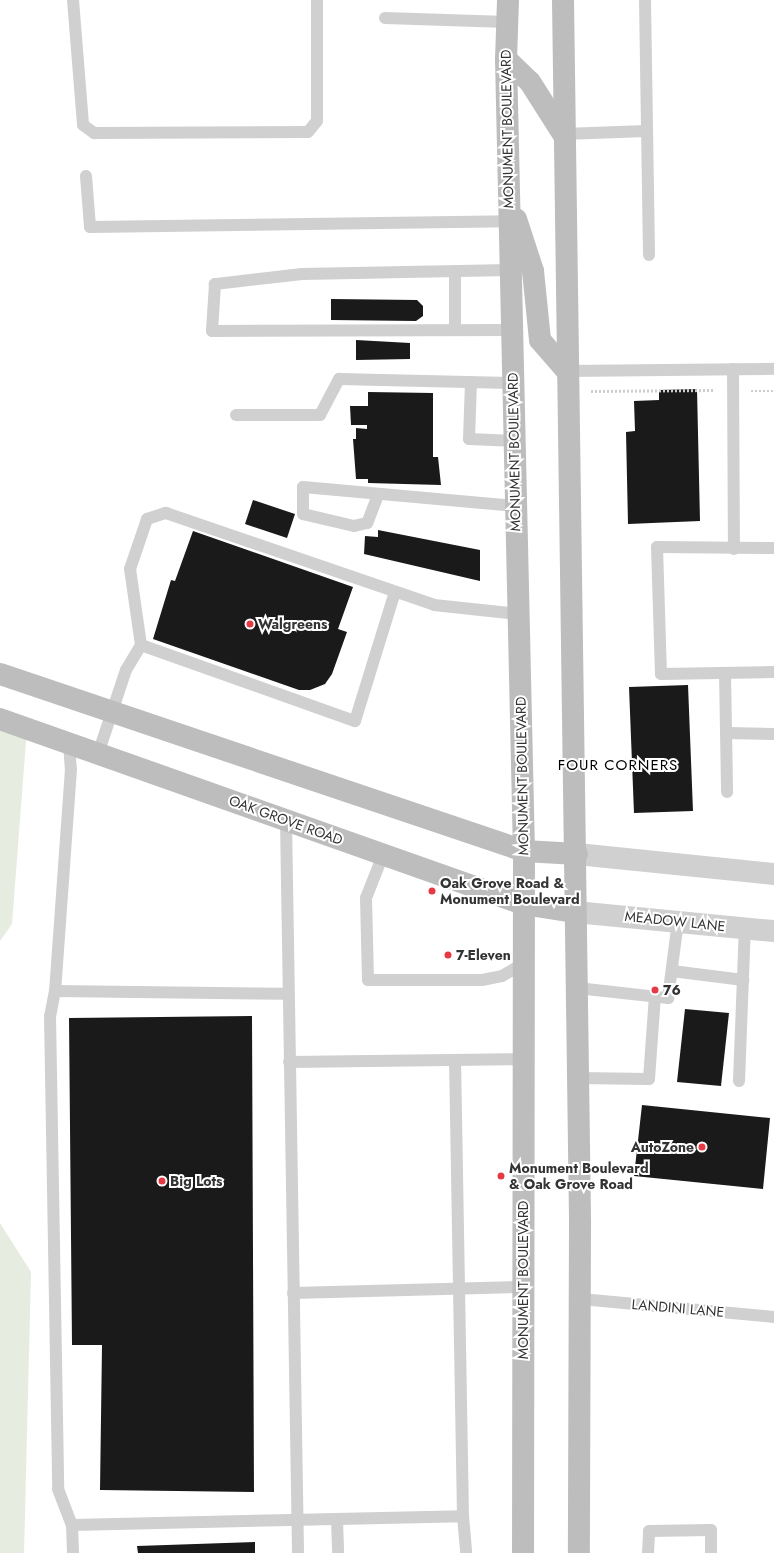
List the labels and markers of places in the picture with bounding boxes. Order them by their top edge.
place label: Walgreens [258,616,327,632]
marker: Walgreens [245,619,255,629]
place label: Oak Grove Road & Monument Boulevard [440,875,580,908]
marker: Oak Grove Road & Monument Boulevard [427,886,437,896]
place label: 7-Eleven [456,947,511,963]
marker: 7-Eleven [443,950,453,960]
place label: 76 [663,982,681,998]
marker: 76 [650,985,660,995]
place label: AutoZone [631,1139,694,1155]
marker: AutoZone [697,1142,707,1152]
place label: Monument Boulevard & Oak Grove Road [509,1160,649,1192]
marker: Monument Boulevard & Oak Grove Road [496,1171,506,1181]
place label: Big Lots [170,1173,222,1189]
marker: Big Lots [157,1176,167,1186]

